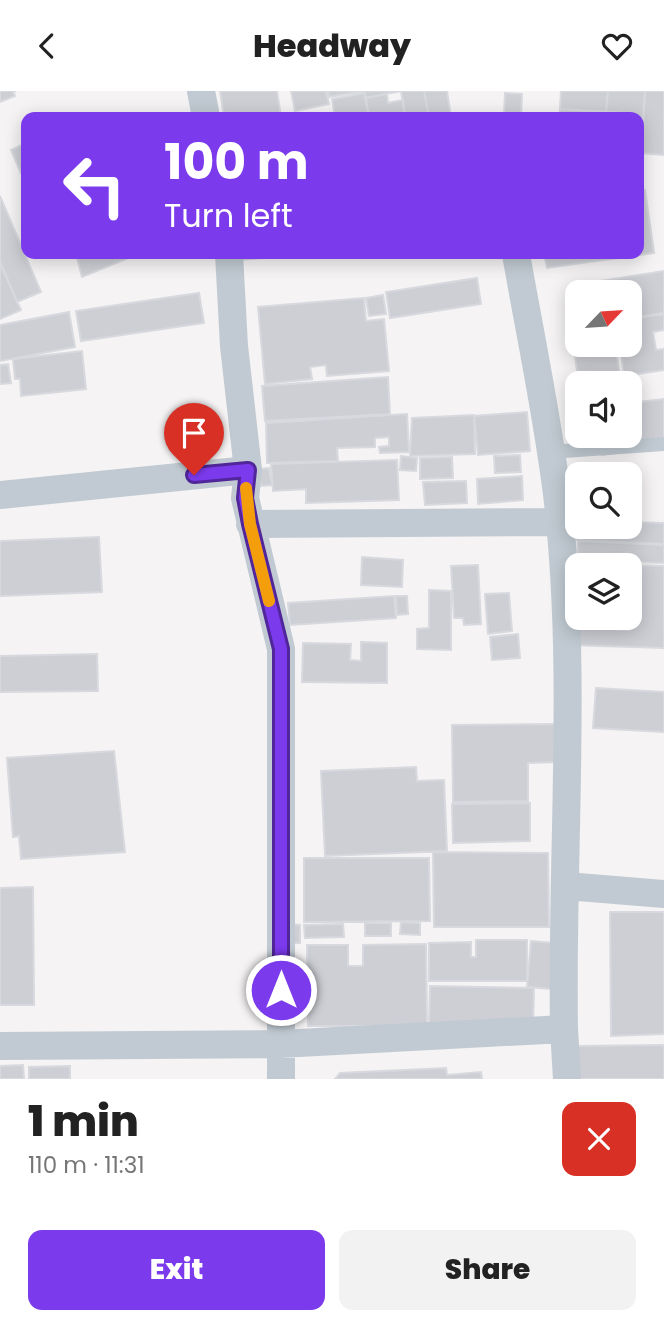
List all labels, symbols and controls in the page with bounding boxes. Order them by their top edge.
text: Headway [253,23,411,68]
icon: back [28,27,66,65]
icon: heart [598,27,636,65]
text: 100 m [164,128,309,196]
icon: left [49,140,140,231]
text: Turn left [164,193,293,238]
north arrow [565,280,642,357]
map controls [565,280,642,630]
button: sound [565,371,642,448]
pin [164,403,224,475]
icon: arrive [175,414,213,452]
button: search [565,462,642,539]
button: layers [565,553,642,630]
position arrow [244,953,318,1027]
text: 1 min [28,1092,139,1151]
button: close [562,1102,636,1176]
text: 110 m · 11:31 [28,1149,145,1181]
button: Exit [28,1230,325,1310]
button: Share [339,1230,636,1310]

